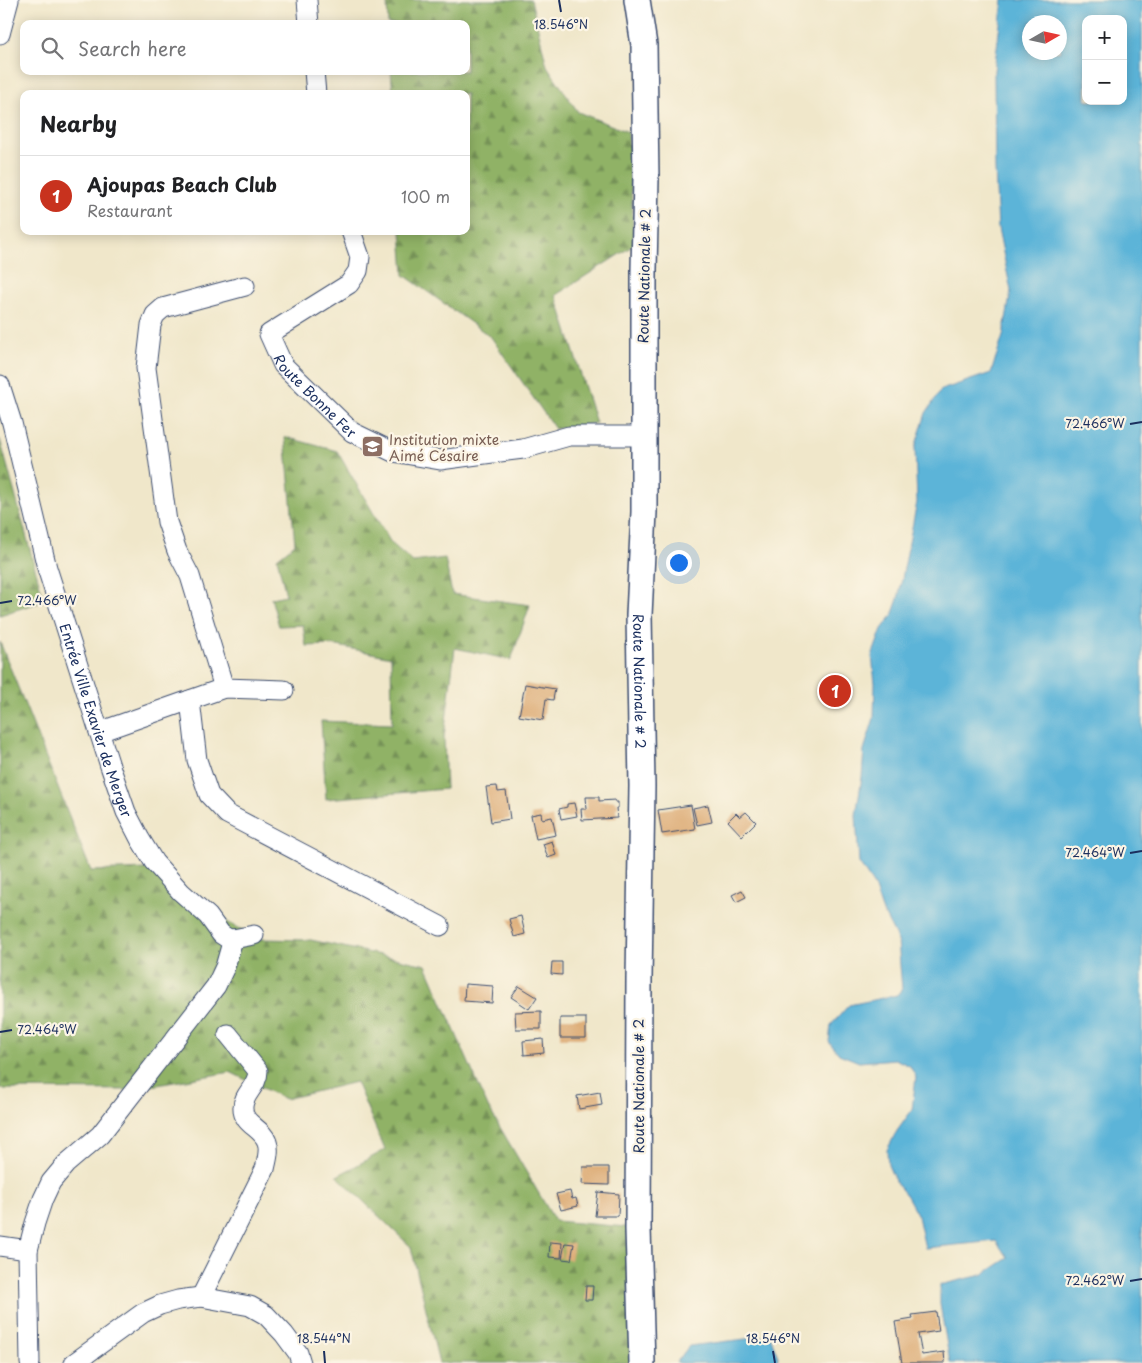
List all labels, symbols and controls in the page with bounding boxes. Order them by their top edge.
text: 18.546°N [534,15,588,33]
north arrow [1022,15,1067,60]
map controls [1082,15,1127,105]
button: + [1082,15,1127,60]
search box [20,20,470,75]
icon: search [38,34,66,62]
text: Search here [78,34,187,62]
button: − [1082,60,1127,105]
text: Nearby [40,107,117,139]
text: Ajoupas Beach Club [87,170,277,198]
text: 1 [52,184,60,208]
text: 100 m [401,184,450,208]
text: Restaurant [87,198,173,222]
street label: Route Nationale # 2 [632,208,656,344]
street label: Route Bonne Fer [269,351,360,443]
text: 72.466°W [1066,414,1125,432]
place label: Institution mixte Aimé Césaire [389,429,499,466]
school or university icon: Institution mixte Aimé Césaire [361,435,385,459]
your location [666,550,692,576]
text: 72.466°W [18,591,77,609]
street label: Route Nationale # 2 [628,614,652,749]
street label: Entrée Ville Exavier de Merger [55,621,138,822]
pin: 1 [819,672,851,710]
text: 72.464°W [1066,843,1125,861]
street label: Route Nationale # 2 [628,1018,649,1154]
text: 72.464°W [18,1020,77,1038]
text: 72.462°W [1066,1271,1125,1289]
text: 18.544°N [297,1329,351,1347]
text: 18.546°N [746,1329,800,1347]

